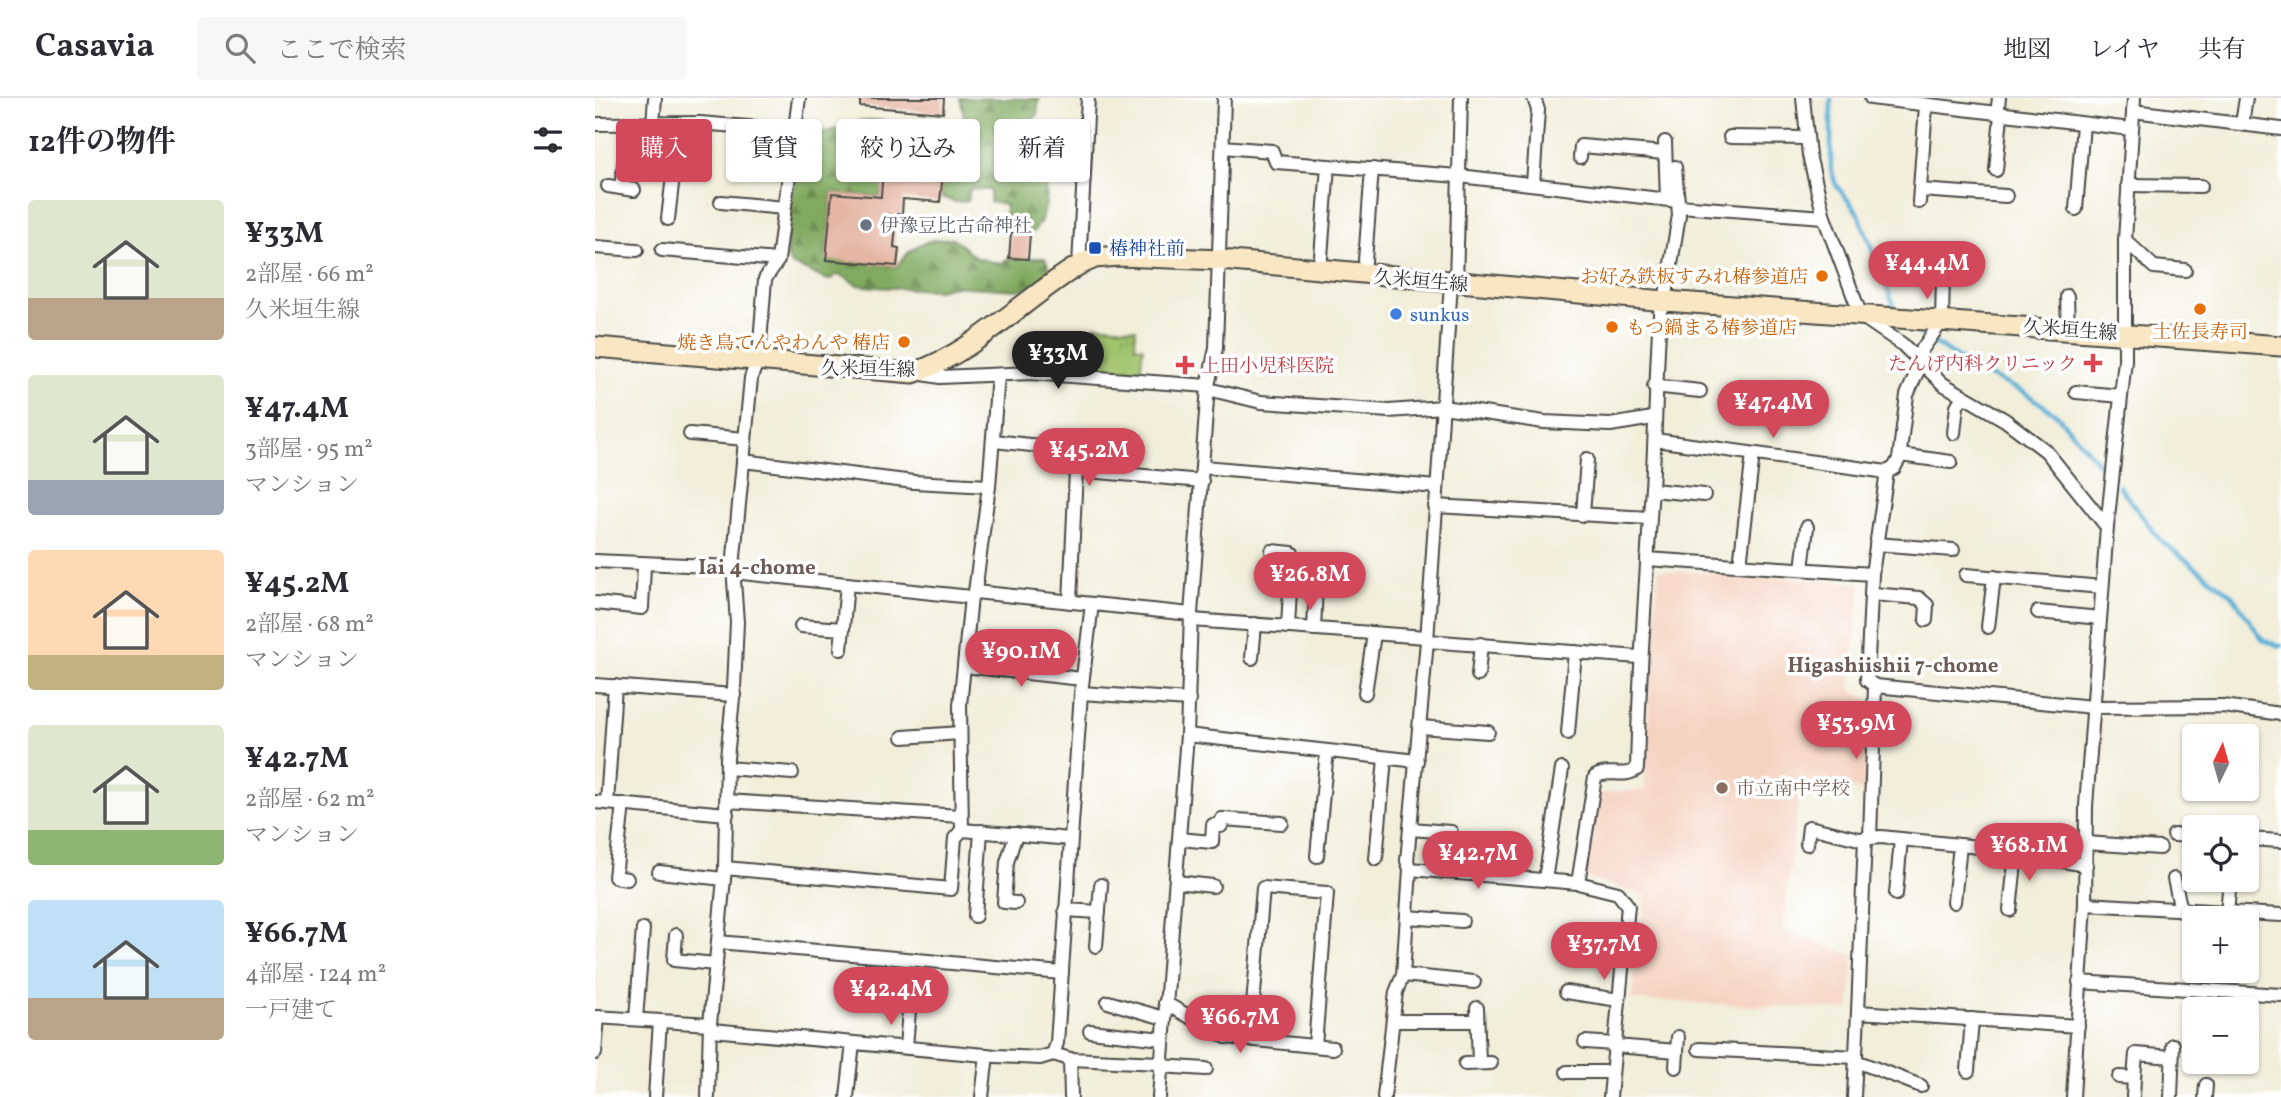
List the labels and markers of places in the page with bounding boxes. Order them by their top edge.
place label: 伊豫豆比古命神社 [880,214,1032,240]
marker: 伊豫豆比古命神社 [858,217,874,233]
place label: 椿神社前 [1109,237,1185,263]
marker: 椿神社前 [1087,240,1103,256]
pin: ¥44.4M [1870,242,1984,301]
place label: お好み鉄板すみれ椿参道店 [1580,265,1808,291]
marker: お好み鉄板すみれ椿参道店 [1814,268,1830,284]
marker: 土佐長寿司 [2192,301,2208,317]
place label: sunkus [1410,303,1469,329]
marker: sunkus [1388,306,1404,322]
place label: もつ鍋まる椿参道店 [1626,316,1797,342]
marker: もつ鍋まる椿参道店 [1604,319,1620,335]
place label: 土佐長寿司 [2152,320,2248,346]
place label: 焼き鳥てんやわんや 椿店 [677,331,890,357]
pin: ¥33M [1017,331,1099,391]
marker: 焼き鳥てんやわんや 椿店 [896,334,912,350]
place label: たんげ内科クリニック [1888,352,2077,378]
marker: たんげ内科クリニック [2083,353,2103,373]
place label: 上田小児科医院 [1201,354,1334,380]
marker: 上田小児科医院 [1175,355,1195,375]
pin: ¥47.4M [1716,380,1830,440]
pin: ¥45.2M [1032,428,1146,488]
pin: ¥26.8M [1253,552,1367,612]
pin: ¥90.1M [964,630,1078,689]
pin: ¥53.9M [1799,702,1913,761]
place label: 市立南中学校 [1736,777,1850,803]
marker: 市立南中学校 [1714,780,1730,796]
pin: ¥68.1M [1972,824,2086,883]
pin: ¥42.7M [1421,832,1535,891]
pin: ¥37.7M [1547,922,1661,982]
pin: ¥42.4M [834,968,948,1027]
pin: ¥66.7M [1183,996,1297,1055]

